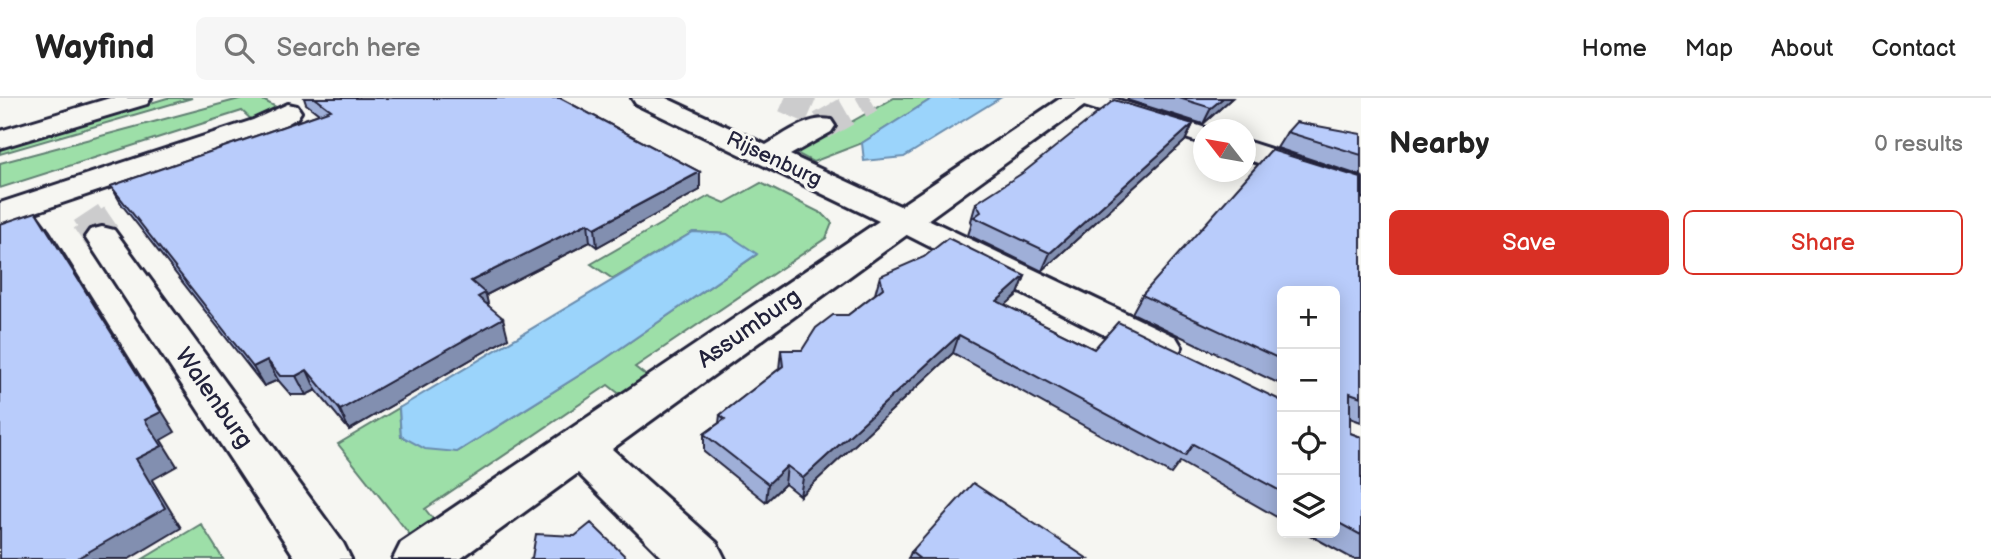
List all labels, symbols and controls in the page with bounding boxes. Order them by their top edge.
search box [196,17,686,80]
text: Wayfind [35,28,154,68]
icon: search [220,29,258,67]
text: Search here [276,33,421,64]
text: Home [1582,34,1647,63]
text: Map [1685,34,1733,63]
text: About [1771,34,1833,63]
text: Contact [1871,34,1956,63]
north arrow [1193,119,1256,182]
street label: Rijsenburg [722,126,826,192]
text: Nearby [1389,126,1489,162]
text: 0 results [1874,130,1963,158]
button: Save [1389,210,1669,275]
button: Share [1683,210,1963,275]
street label: Assumburg [692,282,806,374]
map controls [1277,286,1340,538]
button: + [1277,286,1340,349]
street label: Walenburg [169,342,259,454]
button: − [1277,349,1340,412]
button: locate [1277,412,1340,475]
button: layers [1277,475,1340,538]

